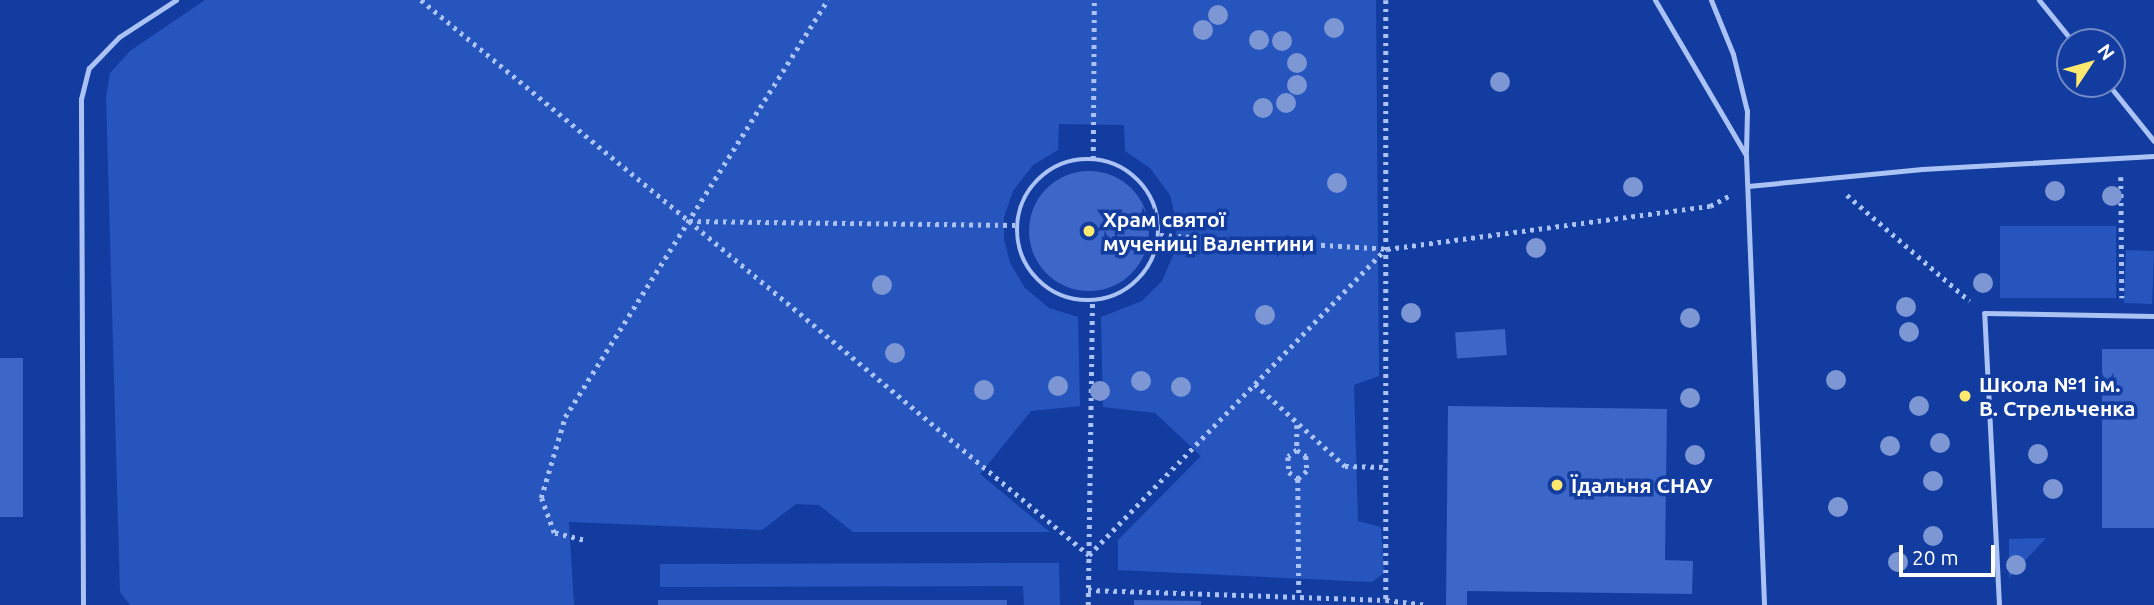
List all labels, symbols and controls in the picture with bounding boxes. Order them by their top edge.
north arrow [2056,28,2126,98]
text: N [2093,40,2119,64]
place label: Храм святої мучениці Валентини [1103,206,1314,256]
marker: Храм святої мучениці Валентини [1081,223,1097,239]
place label: Школа №1 ім. В. Стрельченка [1979,371,2136,421]
marker: Школа №1 ім. В. Стрельченка [1957,388,1973,404]
place label: Їдальня СНАУ [1571,472,1713,498]
marker: Їдальня СНАУ [1549,477,1565,493]
scale bar [1902,532,1998,576]
text: 20 m [1912,545,1959,569]

